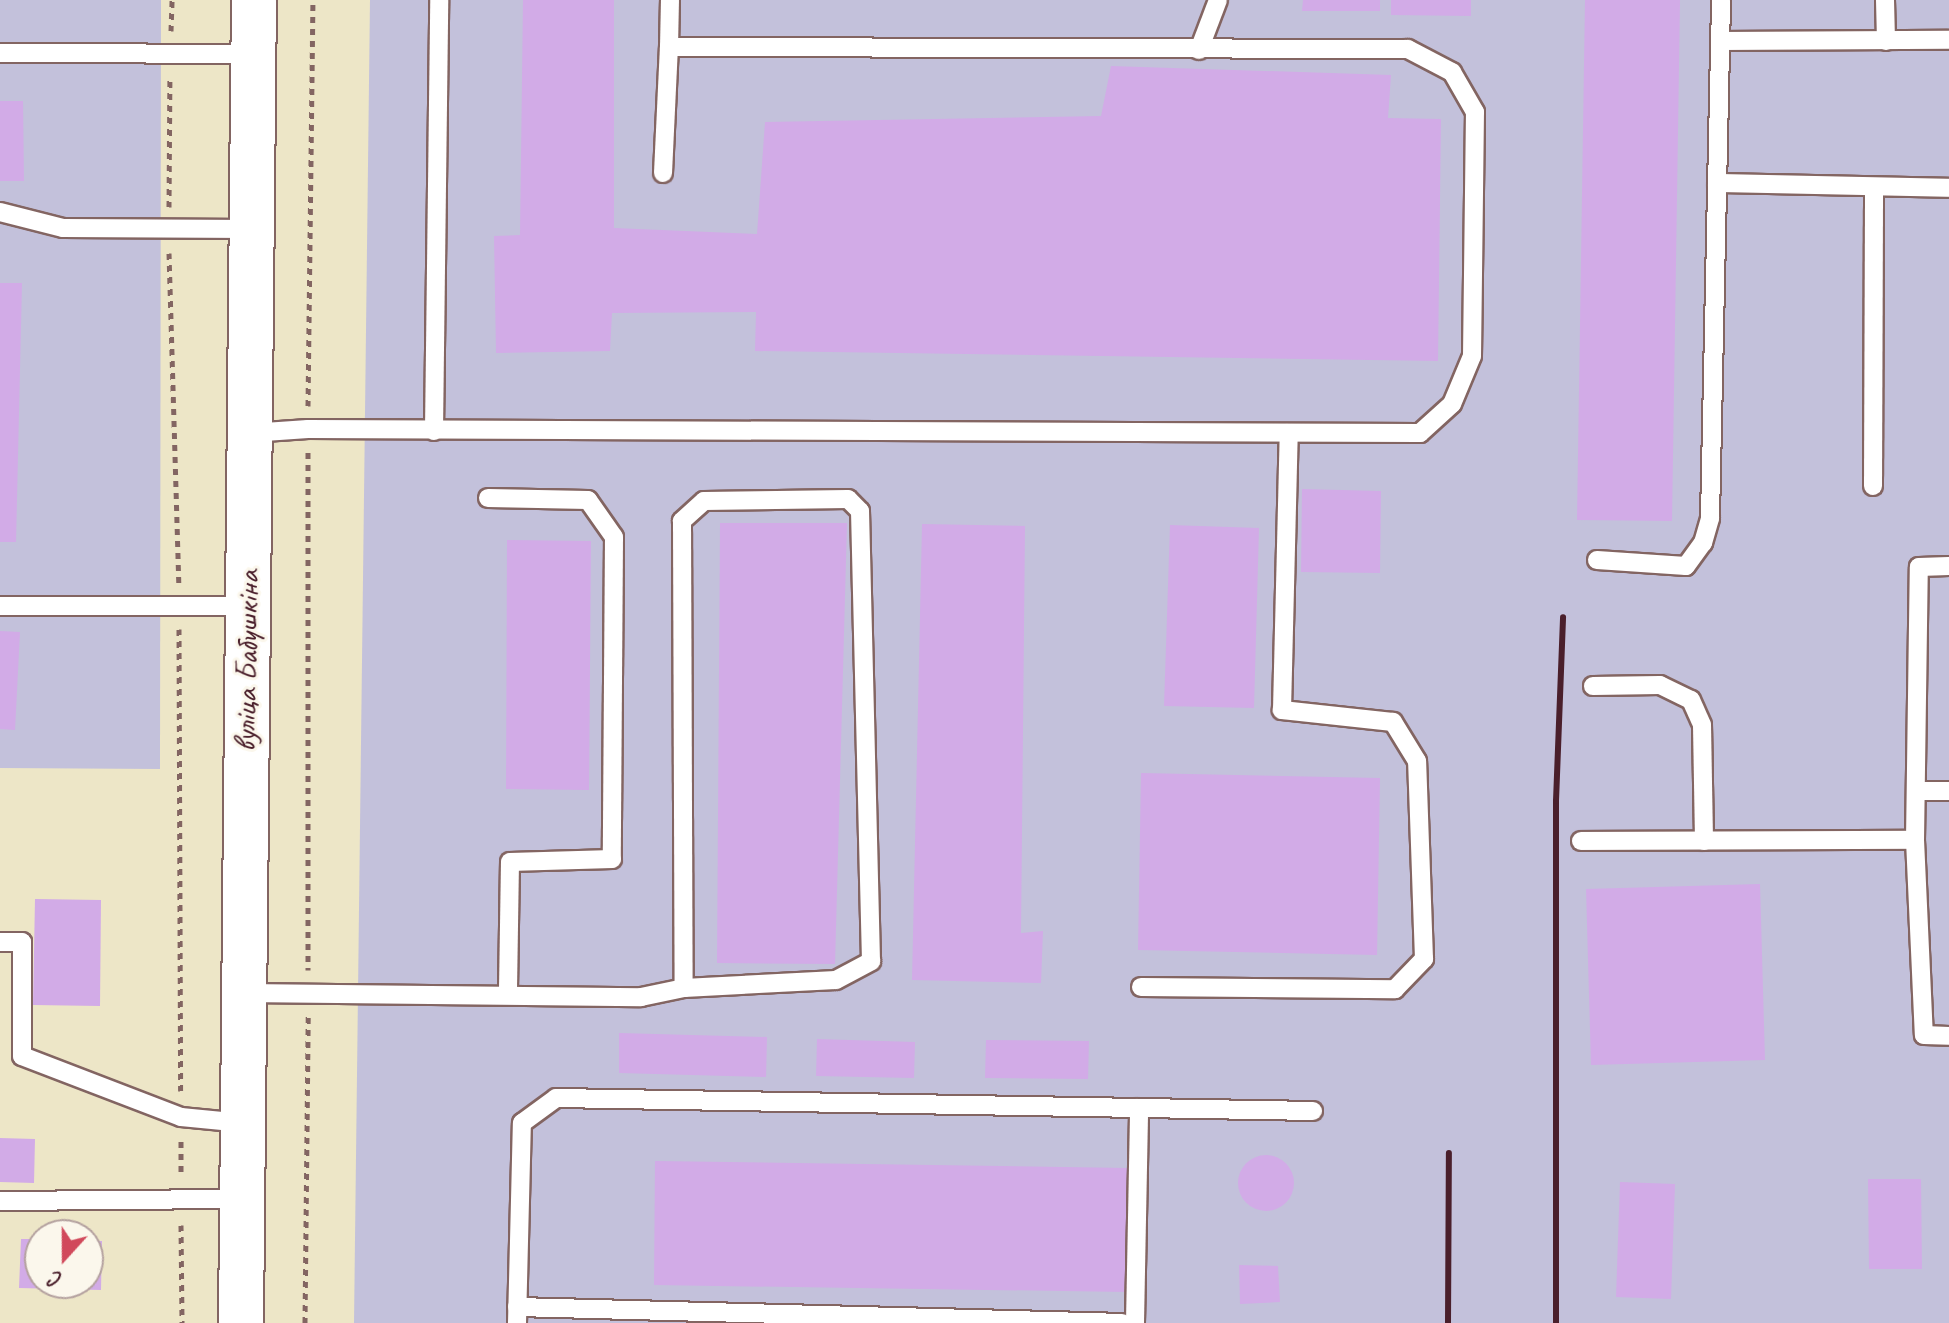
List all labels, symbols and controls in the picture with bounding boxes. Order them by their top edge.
street label: вуліца Бабушкіна [226,569,268,753]
north arrow [24,1219,104,1299]
text: С [46,1265,66,1295]

